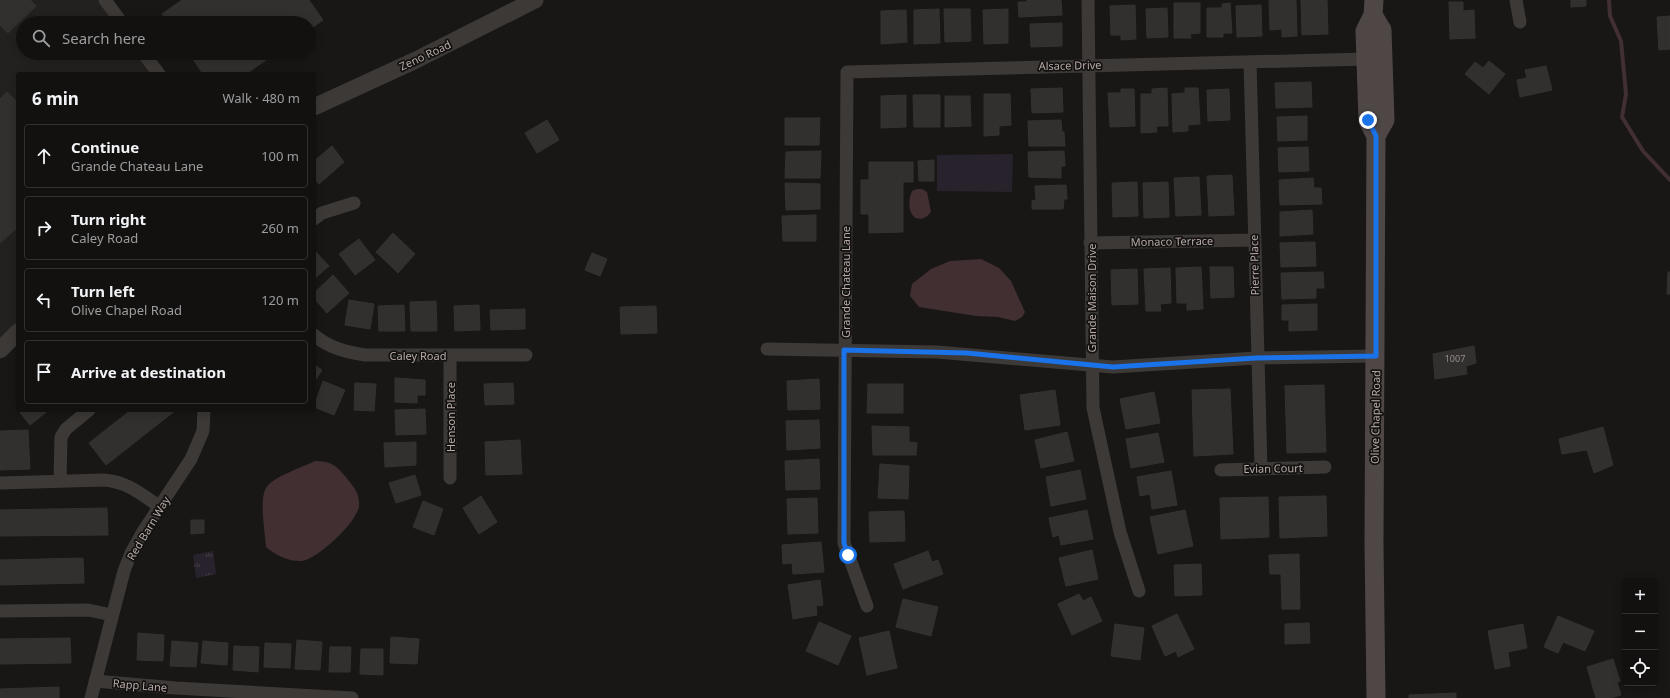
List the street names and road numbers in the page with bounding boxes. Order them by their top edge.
street label: Zeno Road [397,37,453,73]
street label: Alsace Drive [1038,57,1102,73]
street label: Grande Chateau Lane [838,226,853,338]
street label: Monaco Terrace [1131,233,1213,249]
street label: Pierre Place [1246,234,1262,296]
street label: Grande Maison Drive [1084,244,1099,352]
street label: Caley Road [390,348,446,363]
street label: Olive Chapel Road [1367,370,1383,464]
street label: Henson Place [443,382,458,452]
street label: Evian Court [1243,460,1303,476]
street label: Red Barn Way [123,493,173,563]
street label: Rapp Lane [112,675,168,695]

